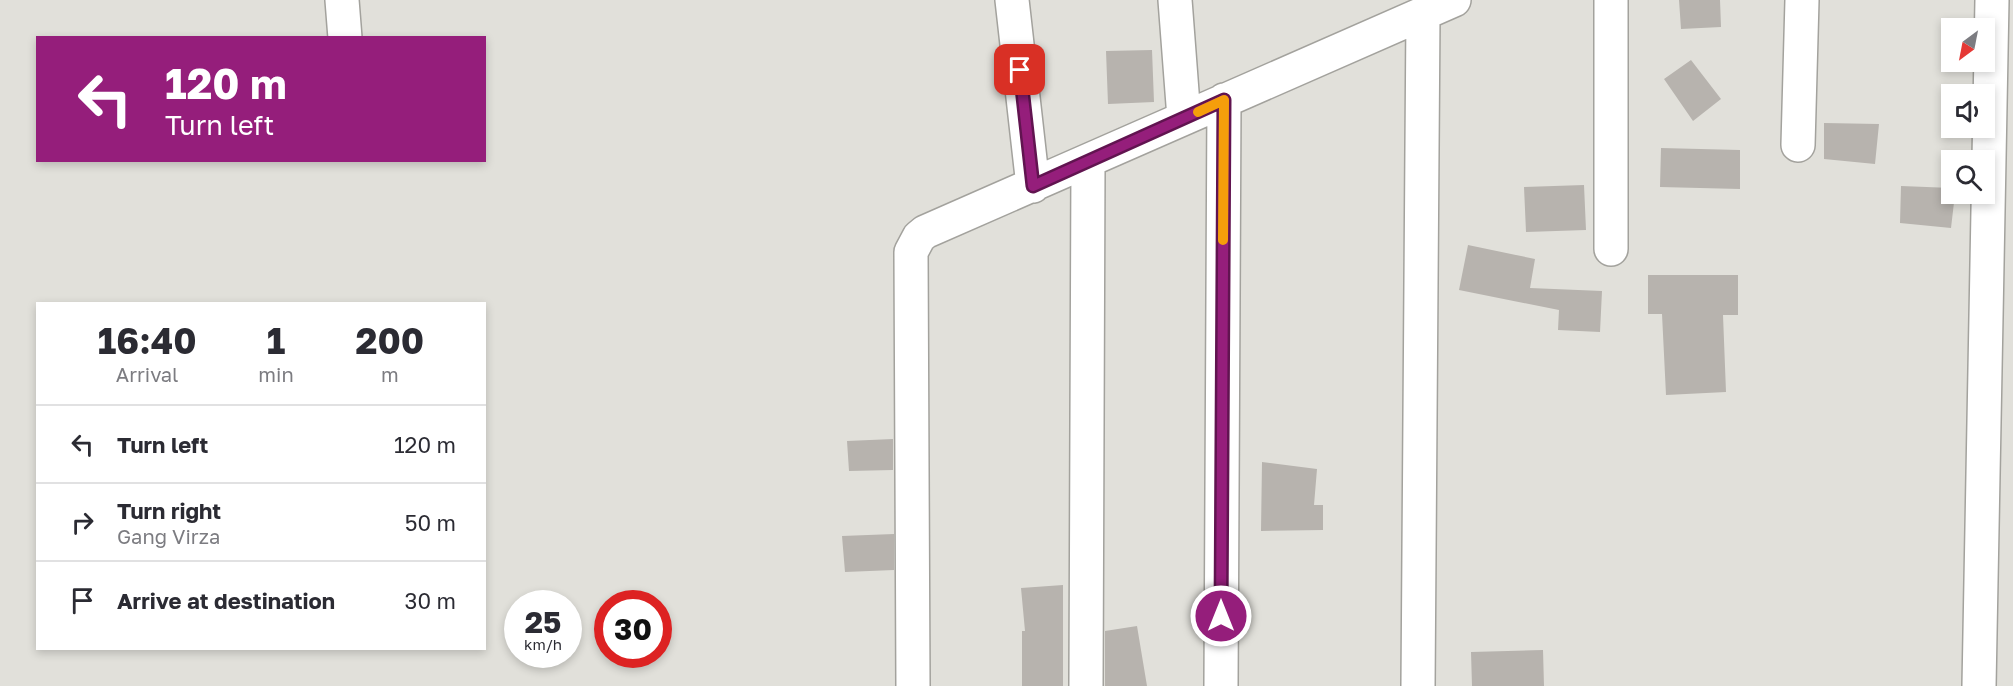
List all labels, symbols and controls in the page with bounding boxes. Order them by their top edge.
north arrow [1941,18,1995,72]
map controls [1941,18,1995,204]
pin [994,44,1045,95]
icon: arrive [1003,53,1036,86]
text: 120 m [165,58,287,108]
icon: left [66,60,144,138]
button: sound [1941,84,1995,138]
text: Turn left [165,109,274,141]
button: search [1941,150,1995,204]
text: 16:40 [98,319,197,362]
text: 1 [267,319,285,362]
text: 200 [355,319,424,362]
text: Arrival [116,362,179,386]
text: min [258,362,294,386]
text: m [381,362,399,386]
icon: left [66,428,99,461]
text: Turn left [117,431,208,458]
text: 120 m [394,431,456,458]
text: Turn right [117,497,221,524]
icon: right [66,506,99,539]
text: 50 m [405,509,456,536]
text: Gang Virza [117,524,220,548]
icon: arrive [66,584,99,617]
position arrow [1189,584,1253,648]
text: Arrive at destination [117,587,335,614]
text: 30 m [405,587,456,614]
speed limit sign: 30 [594,590,672,668]
text: 25 [525,604,561,640]
text: km/h [524,635,562,653]

